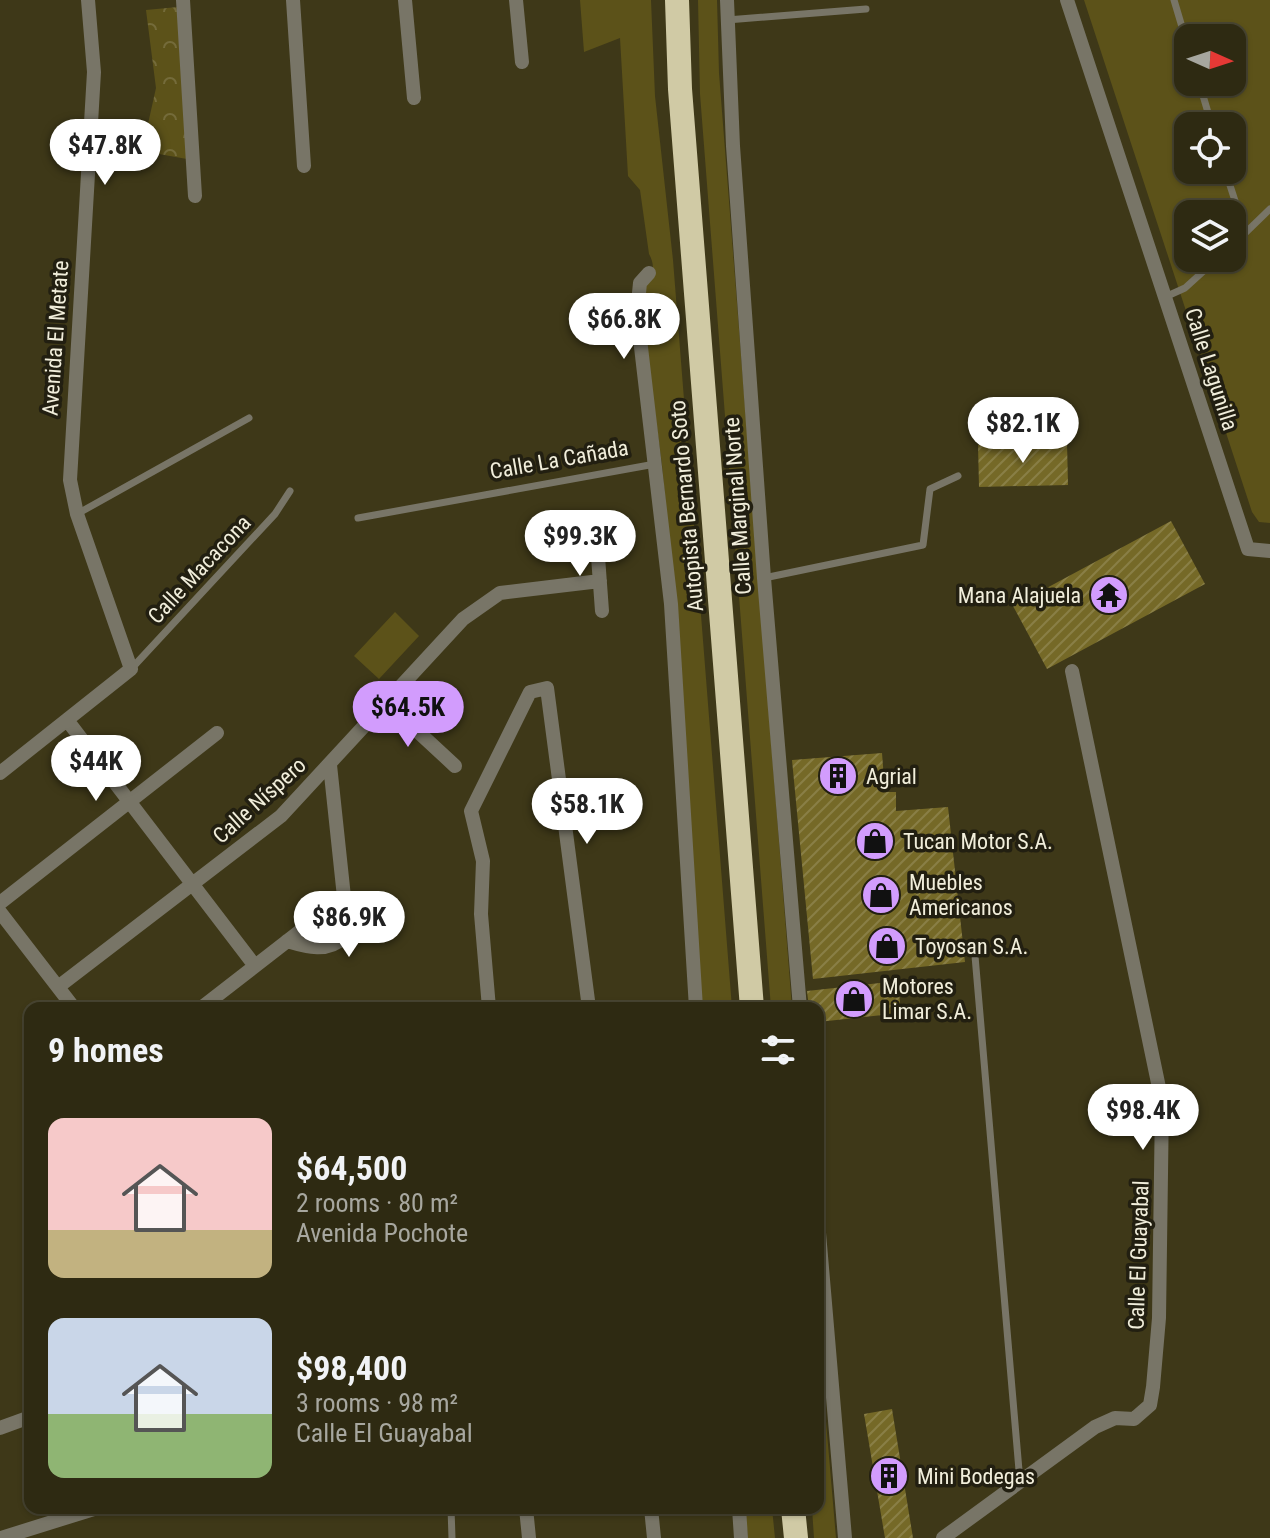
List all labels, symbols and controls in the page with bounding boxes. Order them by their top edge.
north arrow [1174,24,1246,96]
map controls [1174,24,1246,272]
button: locate [1174,112,1246,184]
pin: $47.8K [40,119,170,187]
text: $47.8K [68,130,142,160]
button: layers [1174,200,1246,272]
street label: Avenida El Metate [38,259,73,417]
pin: $66.8K [559,293,689,361]
text: $66.8K [587,304,661,334]
street label: Calle Lagunilla [1180,305,1243,434]
pin: $82.1K [958,397,1088,465]
street label: Autopista Bernardo Soto [665,399,708,613]
text: $82.1K [986,408,1060,438]
street label: Calle Marginal Norte [719,416,756,596]
street label: Calle La Cañada [488,435,630,484]
street label: Calle Macacona [143,510,256,629]
pin: $99.3K [515,510,645,578]
text: $99.3K [543,521,617,551]
temple icon: Mana Alajuela [1088,574,1130,616]
place label: Mana Alajuela [958,583,1081,608]
pin: $64.5K [343,681,473,749]
text: $64.5K [371,692,445,722]
pin: $44K [49,735,143,803]
text: $44K [69,746,123,776]
street label: Calle Níspero [208,752,311,848]
building icon: Agrial [817,755,859,797]
place label: Agrial [866,764,917,789]
pin: $58.1K [522,778,652,846]
text: $58.1K [550,789,624,819]
shop icon: Tucan Motor S.A. [854,820,896,862]
place label: Tucan Motor S.A. [903,829,1053,854]
place label: Muebles Americanos [909,870,1013,920]
shop icon: Muebles Americanos [860,874,902,916]
pin: $86.9K [284,891,414,959]
text: $86.9K [312,902,386,932]
shop icon: Toyosan S.A. [866,925,908,967]
place label: Toyosan S.A. [915,934,1028,959]
place label: Motores Limar S.A. [882,974,972,1024]
shop icon: Motores Limar S.A. [833,978,875,1020]
icon: filters [756,1028,800,1072]
text: 9 homes [48,1030,164,1070]
pin: $98.4K [1078,1084,1208,1152]
text: $98.4K [1106,1095,1180,1125]
text: $64,500 [296,1148,407,1188]
icon: home [112,1150,208,1246]
street label: Calle El Guayabal [1123,1180,1154,1330]
text: 2 rooms · 80 m² [296,1188,458,1218]
text: Avenida Pochote [296,1218,468,1248]
text: $98,400 [296,1348,407,1388]
icon: home [112,1350,208,1446]
text: 3 rooms · 98 m² [296,1388,458,1418]
text: Calle El Guayabal [296,1418,473,1448]
building icon: Mini Bodegas [868,1455,910,1497]
place label: Mini Bodegas [917,1464,1035,1489]

